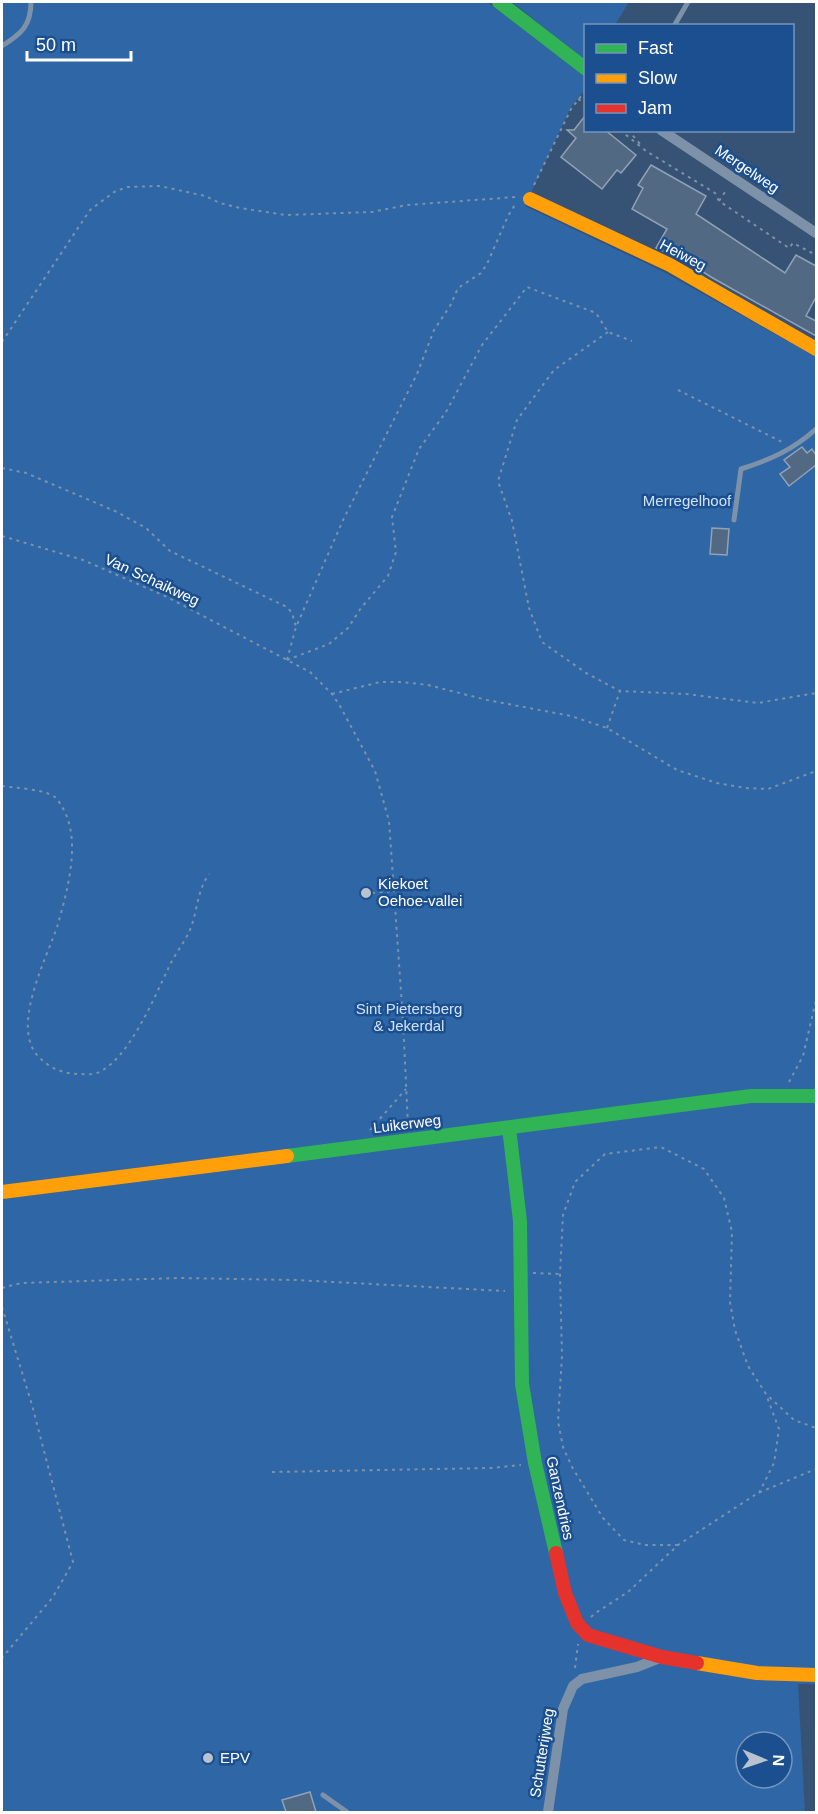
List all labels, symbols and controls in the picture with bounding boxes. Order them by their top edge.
scale bar [27,24,130,62]
legend [584,24,794,132]
text: 50 m [36,35,76,55]
text: Fast [638,38,673,58]
text: Slow [638,68,678,88]
text: Jam [638,98,672,118]
street label: Mergelweg [712,141,782,196]
street label: Heiweg [657,235,709,274]
park label: Merregelhoof [643,492,732,509]
street label: Van Schaikweg [102,550,202,609]
place label: Kiekoet Oehoe-vallei [378,875,462,909]
marker: Kiekoet Oehoe-vallei [359,886,373,900]
park label: Sint Pietersberg & Jekerdal [356,1000,462,1034]
street label: Luikerweg [372,1111,442,1136]
street label: Ganzendries [543,1455,578,1541]
street label: Schutterijweg [526,1707,557,1799]
north arrow [734,1730,794,1790]
place label: EPV [220,1749,250,1766]
marker: EPV [201,1751,215,1765]
text: N [770,1754,787,1767]

